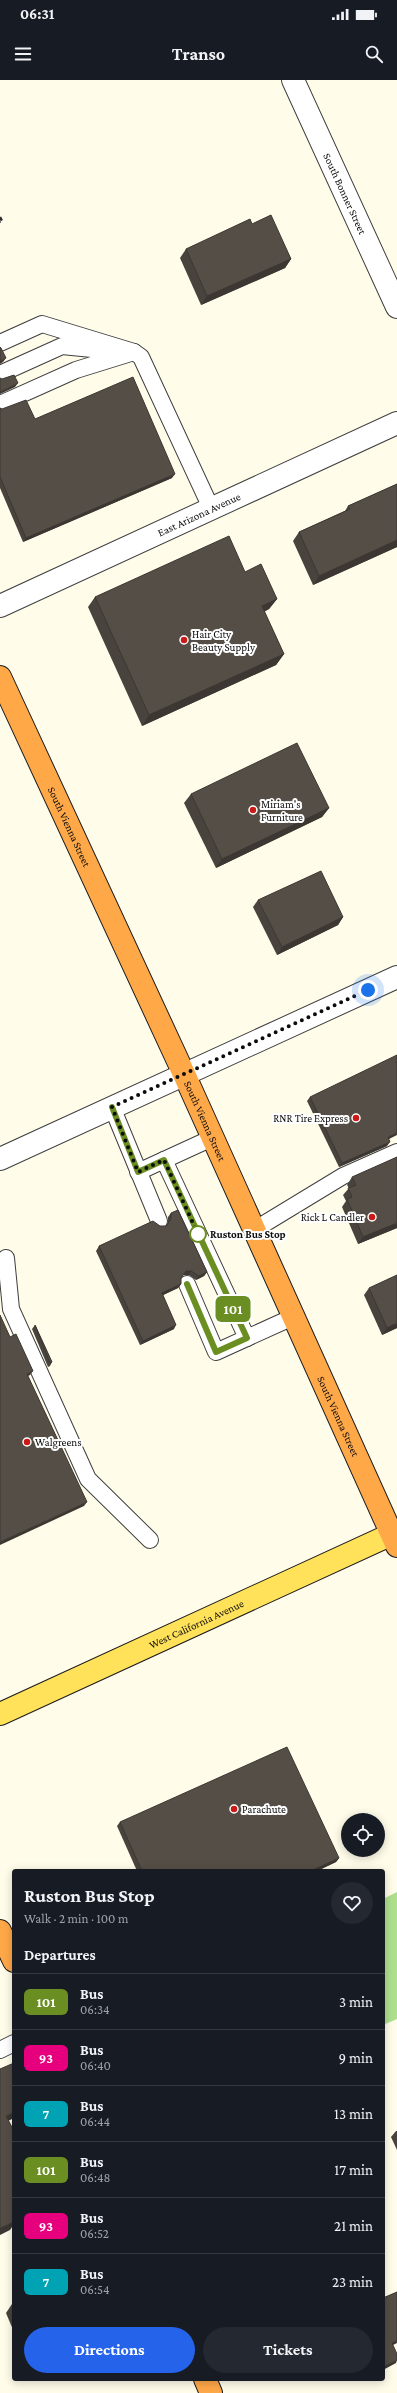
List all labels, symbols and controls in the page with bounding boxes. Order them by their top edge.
text: 06:31 [20,6,54,22]
icon: menu [12,43,34,65]
icon: search [363,43,385,65]
text: Transo [172,44,225,64]
street label: South Bonner Street [321,151,369,237]
street label: East Arizona Avenue [156,490,242,539]
place label: Hair City Beauty Supply [192,628,256,654]
marker: Hair City Beauty Supply [179,635,189,645]
street label: South Vienna Street [46,785,93,869]
place label: Miriam's Furniture [261,798,303,823]
marker: Miriam's Furniture [248,805,258,815]
your location [358,980,378,1000]
street label: South Vienna Street [182,1079,229,1163]
place label: RNR Tire Express [273,1112,348,1125]
marker: RNR Tire Express [351,1113,361,1123]
place label: Rick L Candler [301,1211,364,1223]
marker: Rick L Candler [367,1212,377,1222]
marker: Ruston Bus Stop [189,1225,207,1243]
place label: Ruston Bus Stop [210,1228,286,1240]
line badge: 101 [210,1296,256,1322]
text: 101 [224,1301,242,1317]
street label: South Vienna Street [315,1374,362,1459]
place label: Walgreens [35,1436,81,1449]
marker: Walgreens [22,1437,32,1447]
street label: West California Avenue [147,1597,246,1651]
place label: Parachute [242,1803,286,1815]
marker: Parachute [229,1804,239,1814]
map controls [341,1813,385,1857]
button: locate [341,1813,385,1857]
button: heart [331,1882,373,1924]
text: Ruston Bus Stop [24,1885,155,1906]
text: Walk · 2 min · 100 m [24,1911,128,1926]
text: Departures [24,1947,96,1963]
text: Bus [80,1986,103,2002]
text: 101 [37,1994,55,2010]
text: 3 min [339,1994,373,2010]
text: 06:34 [80,2002,110,2017]
text: Bus [80,2042,103,2058]
text: 93 [39,2050,53,2066]
text: 9 min [339,2050,373,2066]
text: 06:40 [80,2058,111,2073]
text: Bus [80,2098,103,2114]
text: 7 [43,2106,49,2122]
text: 13 min [334,2106,373,2122]
text: 06:44 [80,2114,110,2129]
text: Bus [80,2154,103,2170]
text: 101 [37,2162,55,2178]
text: 17 min [334,2162,373,2178]
text: 06:48 [80,2170,111,2185]
text: Bus [80,2210,103,2226]
text: 93 [39,2218,53,2234]
text: 21 min [334,2218,373,2234]
text: 06:52 [80,2226,109,2241]
text: Bus [80,2266,103,2282]
text: 7 [43,2274,49,2290]
text: 23 min [332,2274,373,2290]
text: 06:54 [80,2282,110,2297]
button: Directions [24,2327,195,2373]
button: Tickets [203,2327,373,2373]

